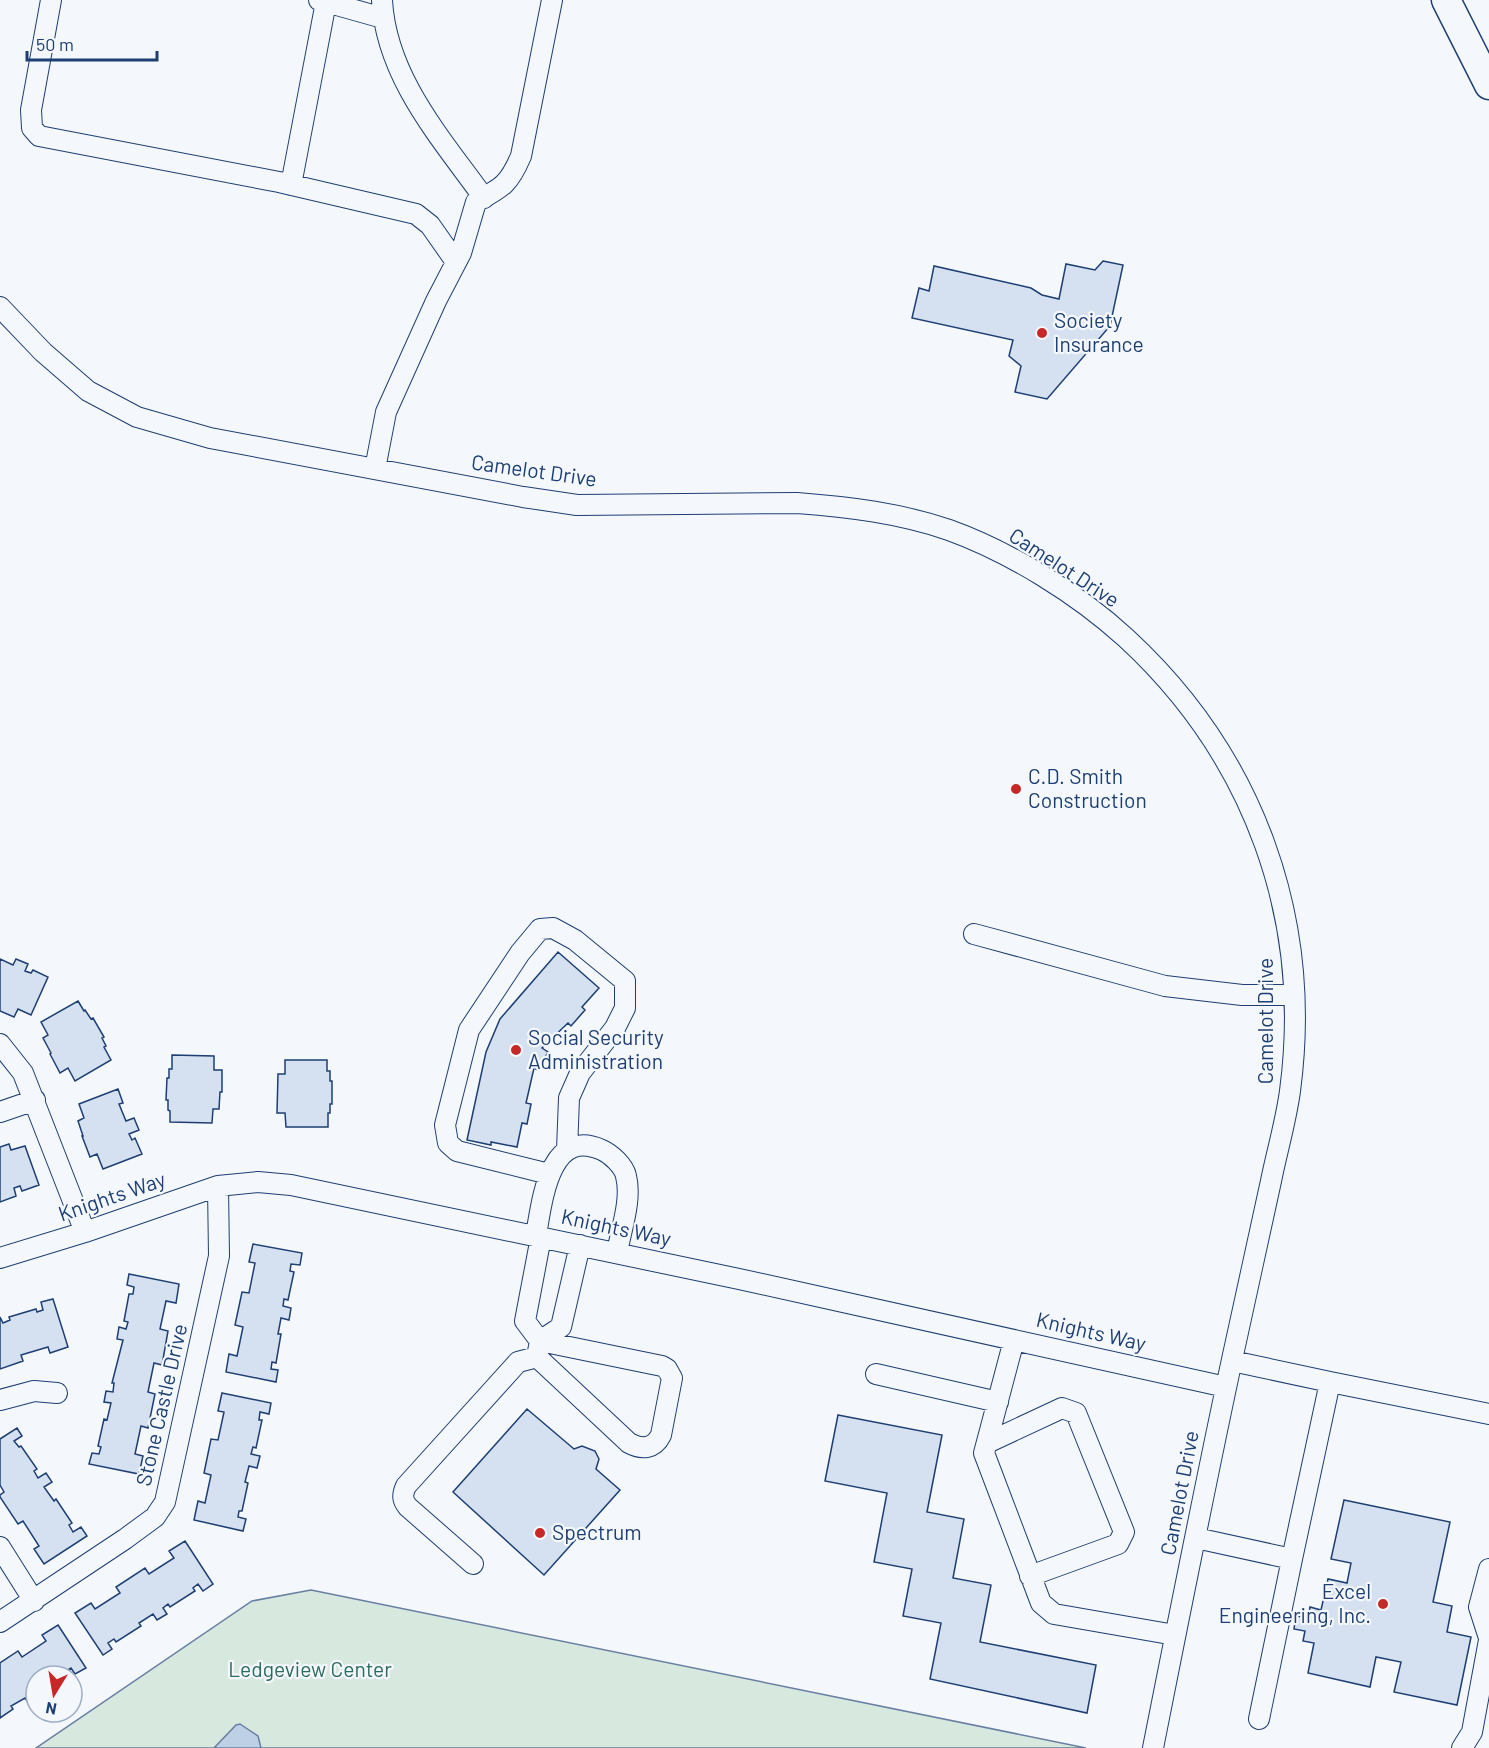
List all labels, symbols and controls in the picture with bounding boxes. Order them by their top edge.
scale bar [27,24,158,62]
text: 50 m [36,33,74,55]
place label: Society Insurance [1054,307,1144,356]
marker: Society Insurance [1035,326,1049,340]
street label: Camelot Drive [470,448,599,491]
street label: Camelot Drive [1005,522,1125,612]
place label: C.D. Smith Construction [1028,763,1147,812]
marker: C.D. Smith Construction [1009,782,1023,796]
street label: Camelot Drive [1252,958,1277,1084]
place label: Social Security Administration [528,1024,664,1073]
marker: Social Security Administration [509,1043,523,1057]
street label: Knights Way [55,1165,169,1226]
street label: Knights Way [559,1203,674,1250]
street label: Knights Way [1034,1306,1149,1355]
street label: Stone Castle Drive [130,1321,191,1488]
street label: Camelot Drive [1154,1428,1203,1557]
place label: Spectrum [552,1519,642,1544]
marker: Spectrum [533,1526,547,1540]
place label: Excel Engineering, Inc. [1219,1578,1371,1627]
marker: Excel Engineering, Inc. [1376,1597,1390,1611]
park label: Ledgeview Center [228,1656,392,1681]
north arrow [24,1664,84,1724]
text: N [44,1699,58,1720]

